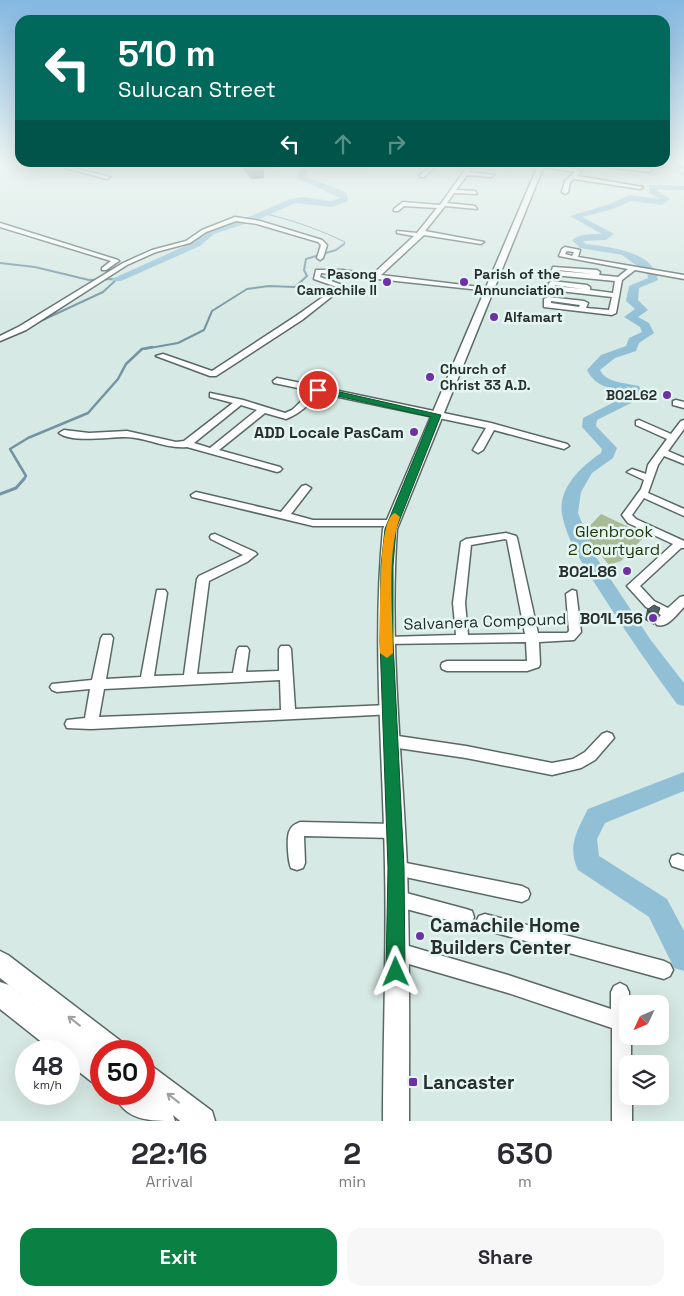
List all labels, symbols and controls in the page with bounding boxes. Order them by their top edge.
text: 510 m [118,32,216,76]
icon: left [35,35,100,100]
text: Sulucan Street [118,75,276,103]
icon: left [276,130,304,158]
icon: ahead [329,130,357,158]
icon: right [382,130,410,158]
place label: Pasong Camachile ll [297,265,377,299]
place label: Parish of the Annunciation [474,265,564,299]
marker: Pasong Camachile ll [381,276,393,288]
marker: Parish of the Annunciation [458,276,470,288]
place label: Alfamart [504,308,563,326]
marker: Alfamart [488,311,500,323]
place label: Church of Christ 33 A.D. [440,360,531,394]
pin [297,369,339,411]
marker: Church of Christ 33 A.D. [424,371,436,383]
icon: arrive [304,376,332,404]
place label: B02L62 [606,386,657,404]
marker: B02L62 [661,389,673,401]
place label: ADD Locale PasCam [254,422,404,443]
marker: ADD Locale PasCam [408,426,420,438]
park label: Glenbrook 2 Courtyard [568,521,660,560]
place label: B02L86 [558,561,617,582]
marker: B02L86 [621,565,633,577]
street label: Salvanera Compound [403,608,567,635]
place label: B01L156 [579,608,643,629]
marker: B01L156 [647,612,659,624]
place label: Camachile Home Builders Center [430,913,580,960]
marker: Camachile Home Builders Center [414,930,426,942]
position arrow [369,945,421,997]
north arrow [619,995,669,1045]
map controls [619,995,669,1105]
one-way arrow [68,1016,81,1027]
speed limit sign: 50 [90,1040,155,1105]
text: 48 [32,1050,63,1082]
button: layers [619,1055,669,1105]
place label: Lancaster [423,1070,515,1095]
marker: Lancaster [407,1076,419,1088]
text: km/h [33,1077,62,1093]
one-way arrow [167,1093,180,1104]
text: 22:16 [131,1134,208,1173]
text: 2 [343,1134,361,1173]
text: 630 [497,1134,553,1173]
text: Arrival [145,1171,193,1192]
text: min [338,1171,366,1192]
text: m [518,1171,532,1192]
button: Exit [20,1228,337,1286]
button: Share [347,1228,664,1286]

